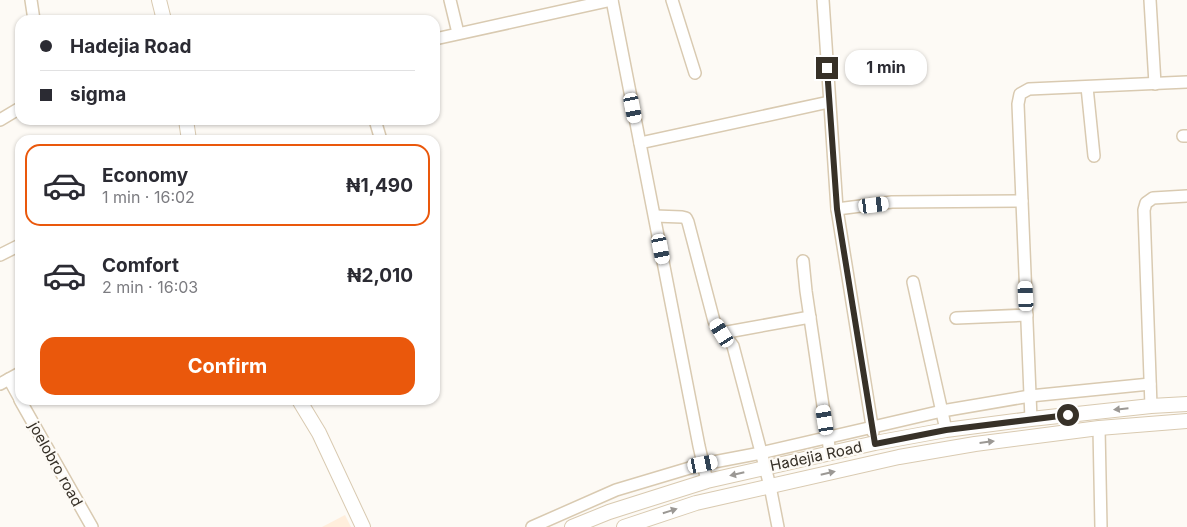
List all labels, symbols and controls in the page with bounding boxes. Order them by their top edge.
text: Hadejia Road [70,35,191,58]
callout: 1 min [844,50,927,86]
route end [816,57,838,79]
text: 1 min [866,57,906,77]
text: sigma [70,83,126,106]
car [622,92,643,124]
icon: car [42,163,87,208]
text: Economy [102,164,188,187]
text: ₦1,490 [346,174,413,197]
text: 1 min · 16:02 [102,187,195,207]
car [858,196,889,214]
car [650,233,671,265]
icon: car [42,253,87,298]
text: Comfort [102,254,179,277]
text: ₦2,010 [347,264,413,287]
text: 2 min · 16:03 [102,277,198,297]
car [1017,281,1034,311]
car [707,316,736,350]
button: Confirm [40,337,415,395]
car [815,404,834,436]
route start [1057,404,1079,426]
one-way arrow [1113,405,1129,413]
street label: joelobro road [24,417,87,510]
street label: Hadejia Road [768,437,864,475]
one-way arrow [980,438,996,446]
car [686,454,719,474]
one-way arrow [820,469,835,477]
one-way arrow [729,470,744,478]
one-way arrow [663,507,678,515]

